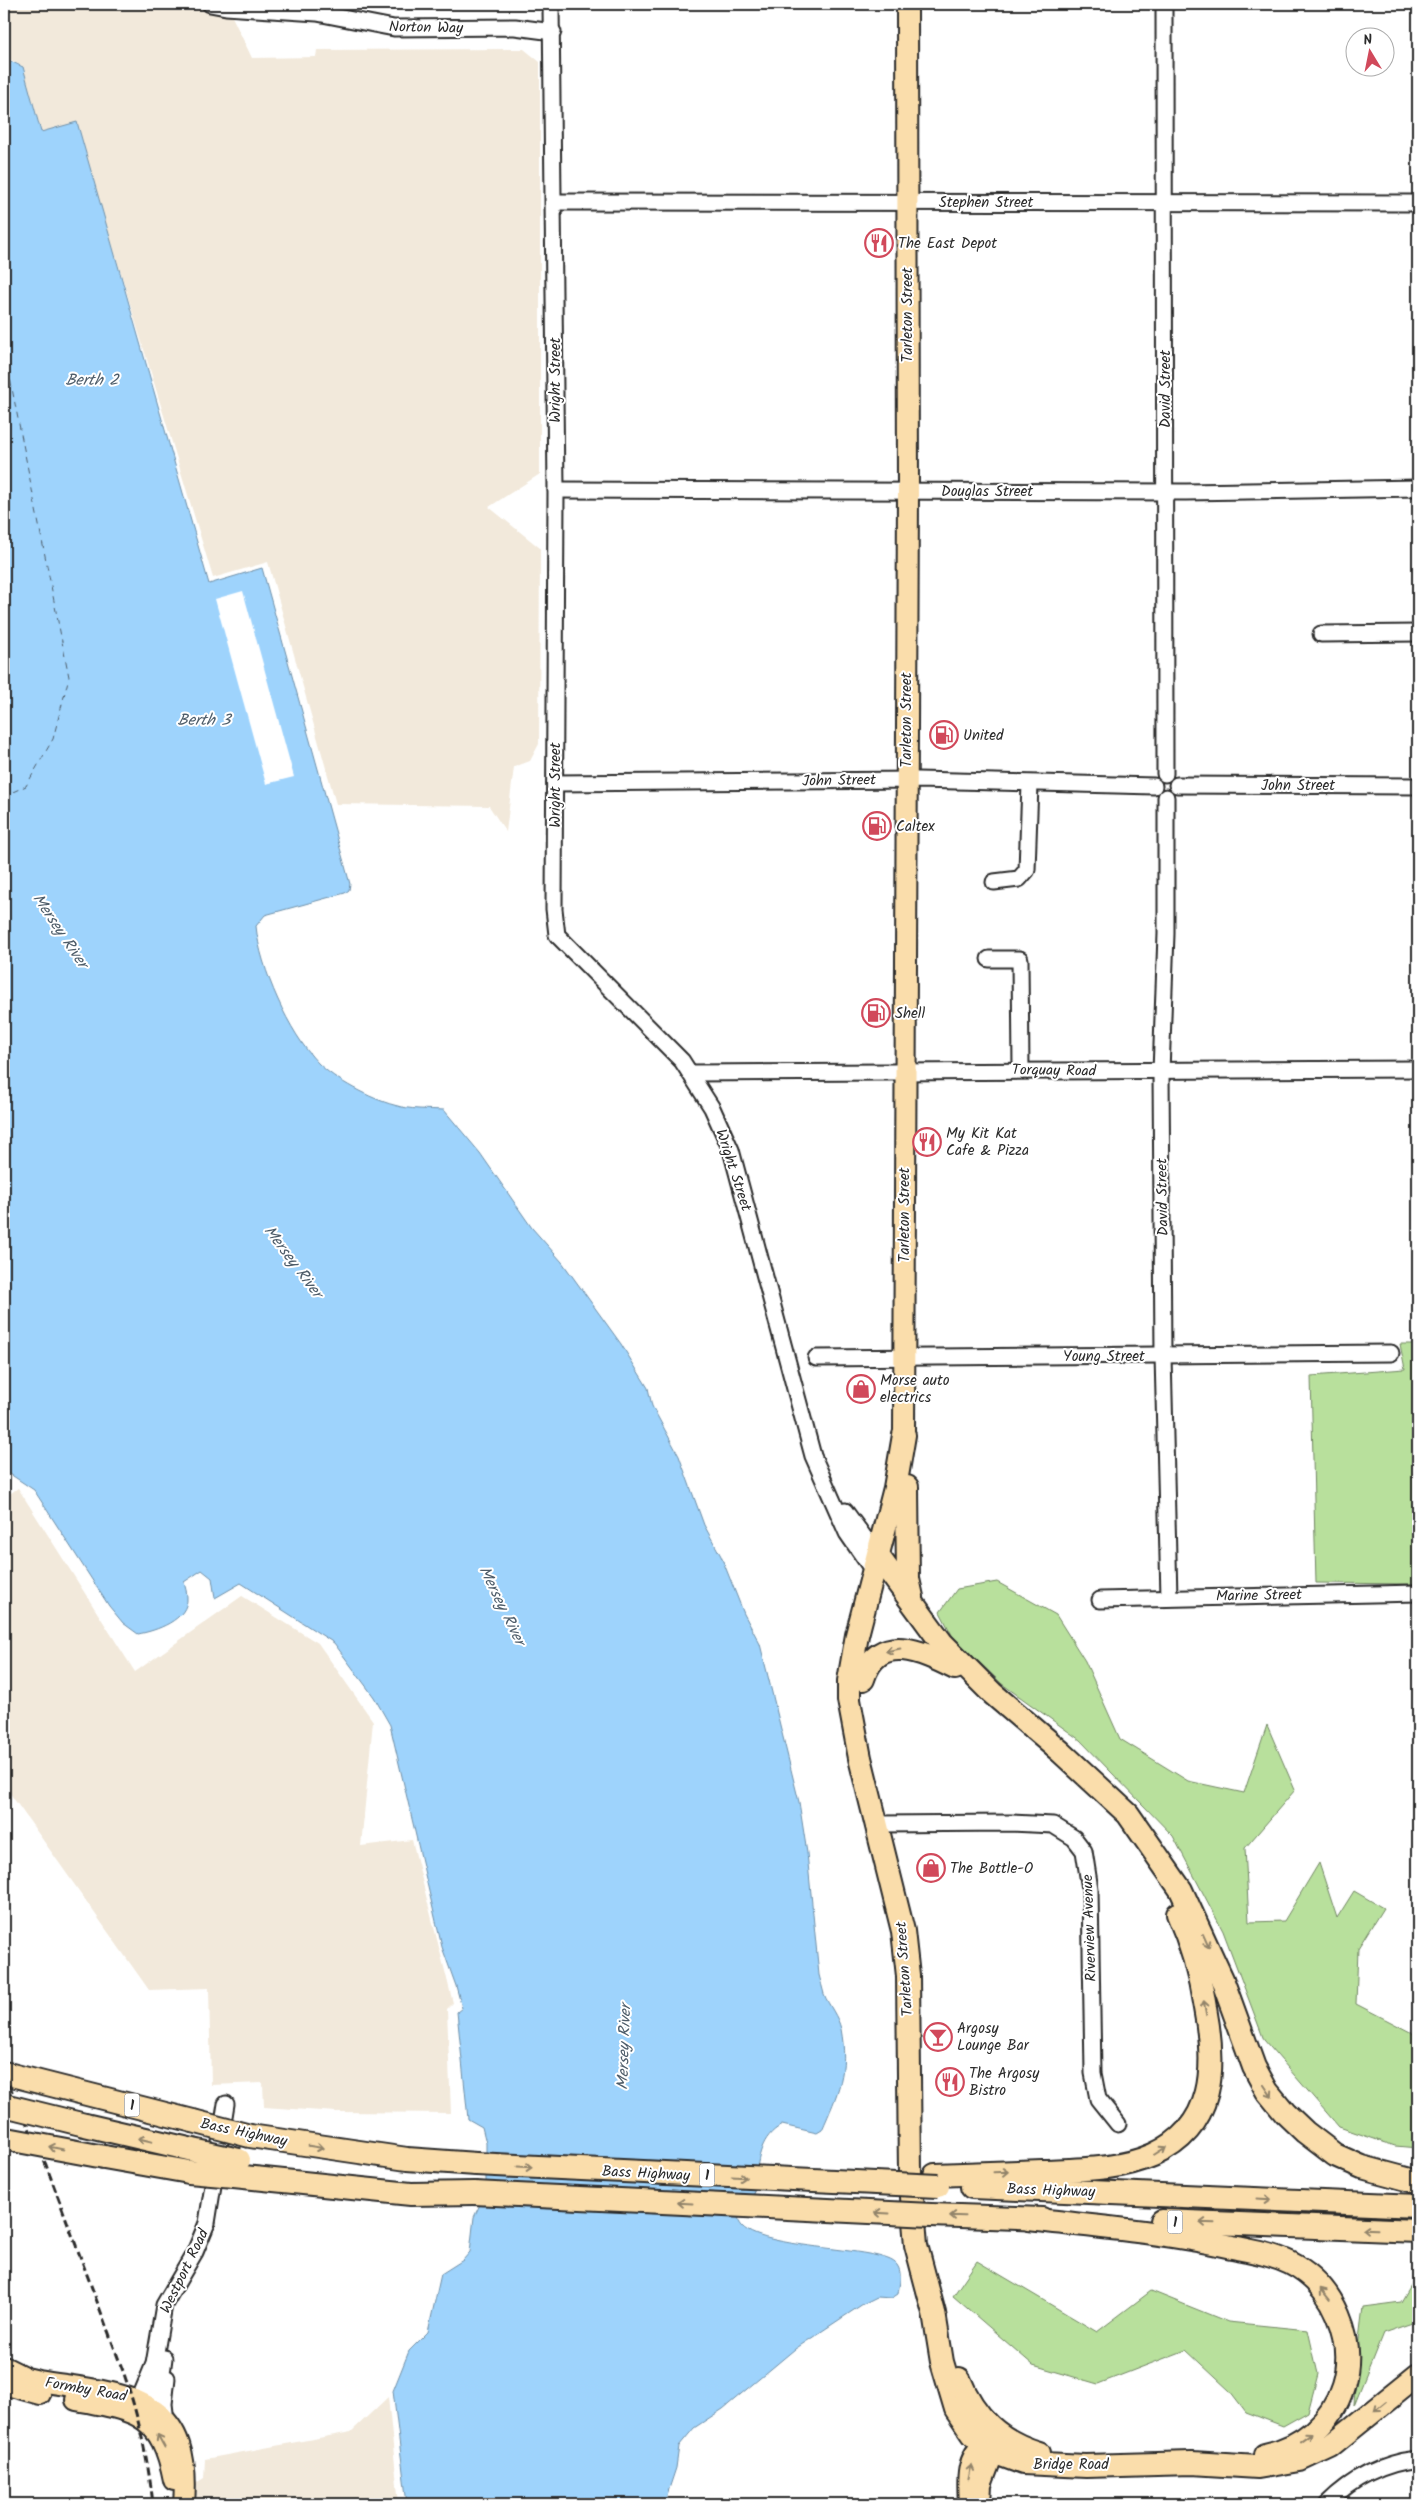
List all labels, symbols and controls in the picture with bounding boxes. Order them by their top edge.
street label: Norton Way [389,15,464,41]
north arrow [1344,28,1394,78]
text: N [1362,29,1374,52]
street label: Stephen Street [939,191,1033,215]
restaurant icon: The East Depot [864,228,894,258]
place label: The East Depot [898,232,997,256]
street label: Tarleton Street [896,267,920,363]
street label: Wright Street [544,337,568,423]
street label: David Street [1154,350,1178,428]
water label: Berth 2 [65,368,120,393]
street label: Douglas Street [941,480,1033,504]
street label: Tarleton Street [895,672,919,768]
water label: Berth 3 [177,708,233,733]
fuel station icon: United [929,720,959,750]
place label: United [963,724,1004,748]
street label: Wright Street [544,742,568,828]
street label: John Street [802,768,876,794]
street label: John Street [1261,774,1335,798]
fuel station icon: Caltex [862,811,892,841]
place label: Caltex [896,815,935,839]
water label: Mersey River [25,888,96,976]
fuel station icon: Shell [861,998,891,1028]
place label: Shell [895,1002,925,1026]
street label: Torquay Road [1012,1058,1097,1084]
place label: My Kit Kat Cafe & Pizza [946,1122,1029,1163]
street label: Wright Street [708,1126,758,1215]
restaurant icon: My Kit Kat Cafe & Pizza [912,1127,942,1157]
street label: David Street [1150,1158,1176,1236]
street label: Tarleton Street [893,1167,917,1263]
water label: Mersey River [257,1220,331,1307]
street label: Young Street [1063,1345,1145,1369]
place label: Morse auto electrics [880,1369,950,1410]
shop icon: Morse auto electrics [846,1374,876,1404]
water label: Mersey River [472,1562,533,1653]
street label: Marine Street [1216,1583,1303,1609]
one-way arrow [885,1646,901,1655]
shop icon: The Bottle-O [916,1853,946,1883]
place label: The Bottle-O [950,1857,1033,1881]
street label: Riverview Avenue [1076,1874,1104,1982]
street label: Tarleton Street [890,1920,920,2017]
one-way arrow [1202,1933,1212,1948]
water label: Mersey River [611,2000,639,2090]
one-way arrow [1200,2001,1210,2017]
place label: Argosy Lounge Bar [957,2017,1030,2058]
bar icon: Argosy Lounge Bar [923,2022,953,2052]
place label: The Argosy Bistro [969,2062,1040,2103]
restaurant icon: The Argosy Bistro [935,2067,965,2097]
one-way arrow [1263,2084,1273,2098]
road number: 1 [124,2094,140,2116]
street label: Bass Highway [198,2112,290,2154]
one-way arrow [138,2135,154,2144]
one-way arrow [307,2142,323,2152]
one-way arrow [48,2143,64,2153]
one-way arrow [1153,2145,1167,2155]
street label: Bass Highway [601,2160,692,2188]
one-way arrow [516,2162,532,2171]
road number: 1 [700,2164,714,2186]
one-way arrow [992,2168,1008,2177]
one-way arrow [731,2172,747,2182]
street label: Bass Highway [1006,2177,1096,2205]
one-way arrow [1256,2195,1272,2204]
one-way arrow [677,2199,693,2208]
one-way arrow [874,2208,890,2217]
road number: 1 [1168,2210,1182,2234]
one-way arrow [950,2211,966,2221]
one-way arrow [1199,2218,1215,2227]
one-way arrow [1362,2224,1378,2234]
street label: Westport Road [154,2225,216,2318]
one-way arrow [1320,2287,1331,2300]
street label: Formby Road [43,2371,129,2409]
one-way arrow [1374,2400,1387,2411]
one-way arrow [1299,2432,1313,2442]
one-way arrow [156,2434,166,2448]
street label: Bridge Road [1033,2453,1109,2477]
one-way arrow [965,2465,975,2481]

